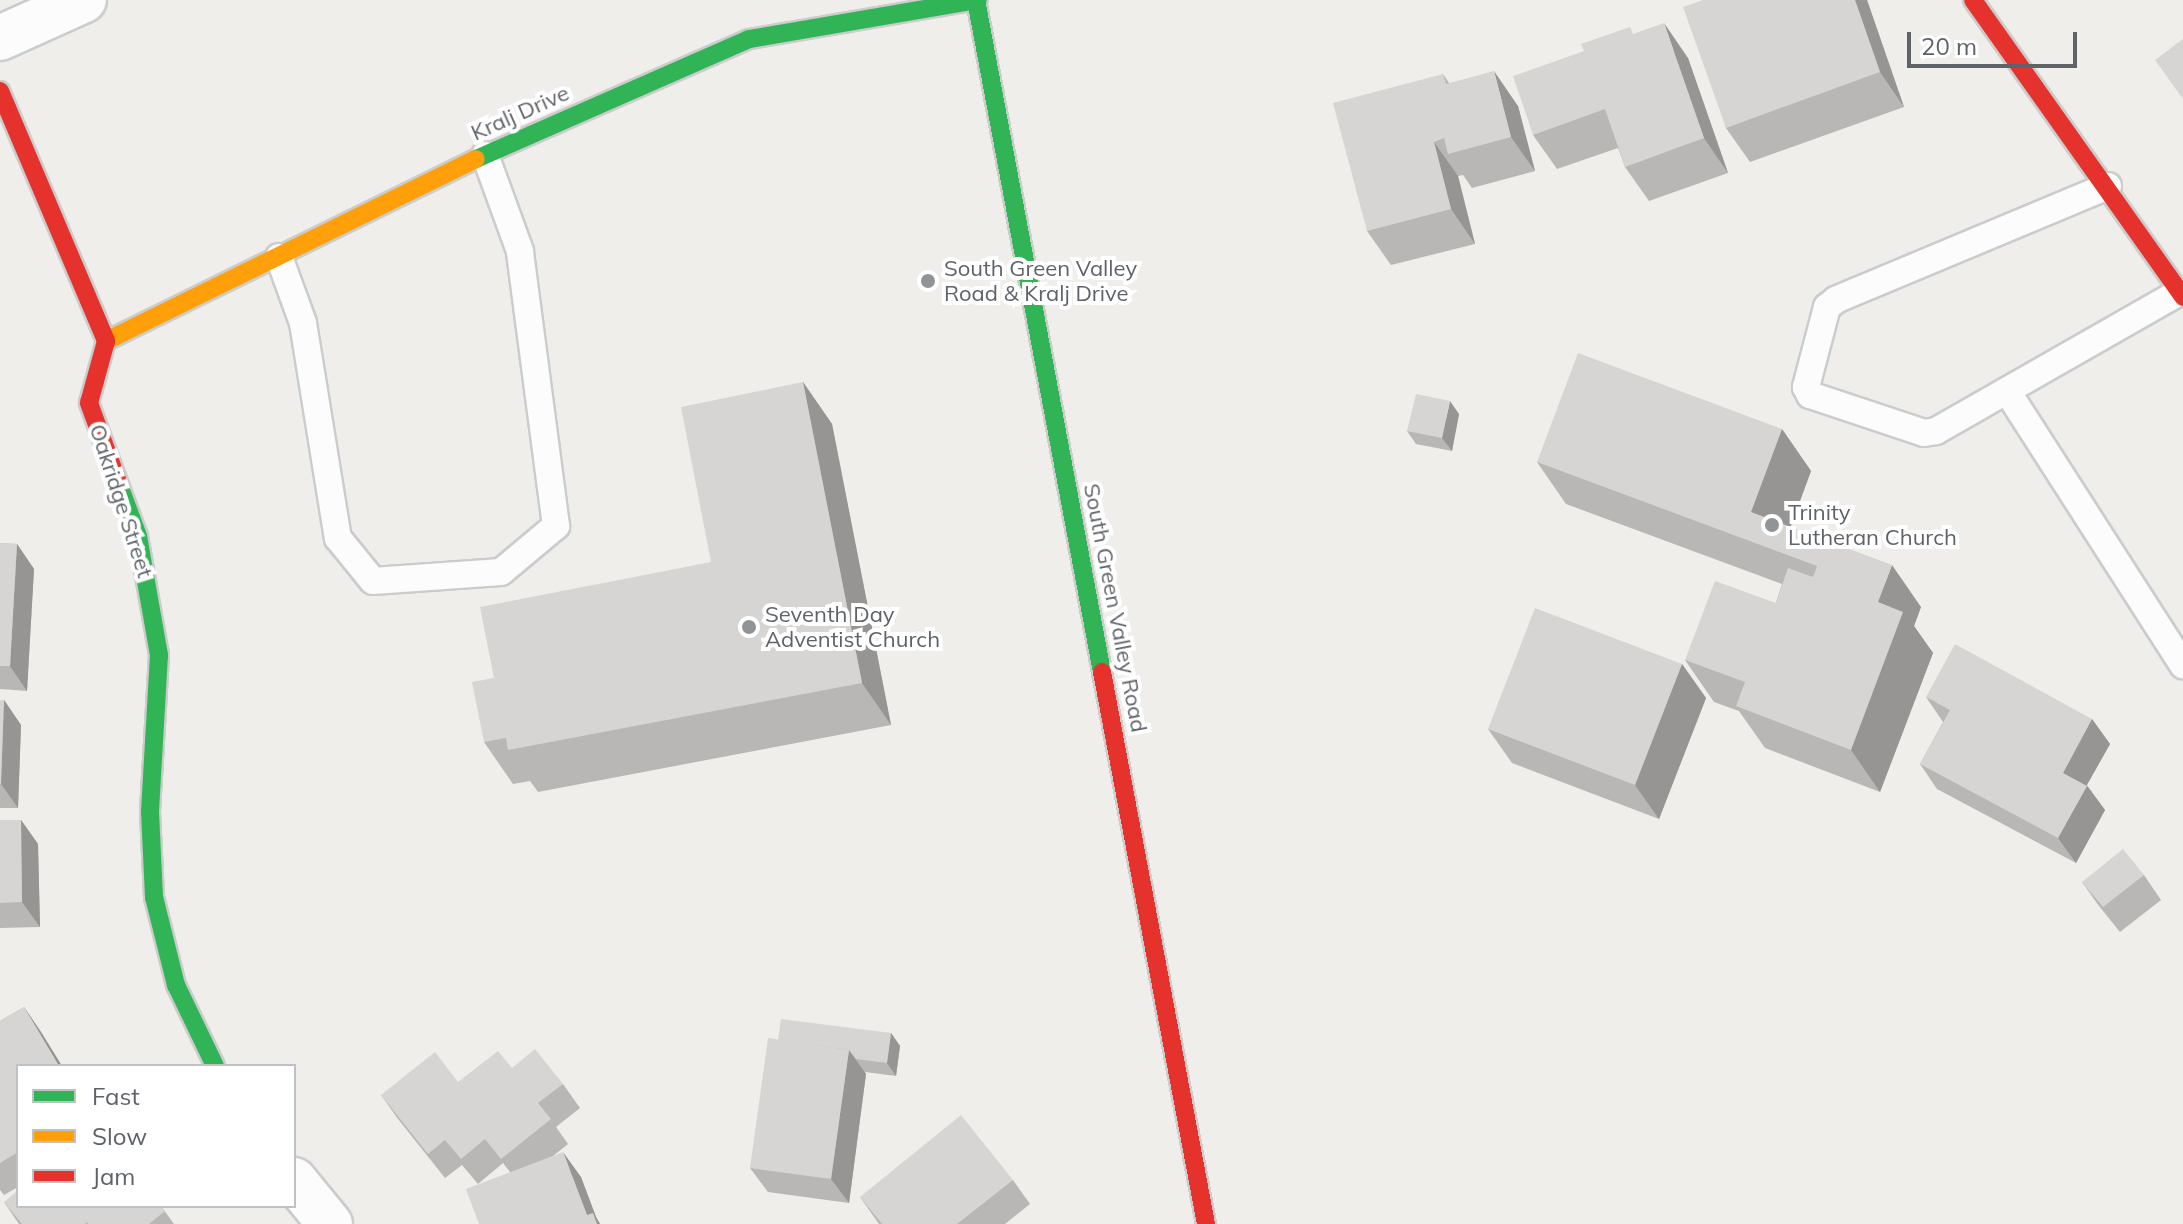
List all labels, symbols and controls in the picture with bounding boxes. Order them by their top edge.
scale bar [1911,16,2081,66]
text: 20 m [1921,31,1977,61]
street label: Kralj Drive [467,80,573,146]
place label: South Green Valley Road & Kralj Drive [944,255,1137,306]
marker: South Green Valley Road & Kralj Drive [919,272,937,290]
street label: Oakridge Street [84,421,158,581]
street label: South Green Valley Road [1078,481,1152,735]
place label: Trinity Lutheran Church [1788,499,1957,550]
marker: Trinity Lutheran Church [1763,516,1781,534]
place label: Seventh Day Adventist Church [765,601,940,652]
marker: Seventh Day Adventist Church [740,618,758,636]
legend [16,1064,296,1208]
text: Fast [92,1081,140,1111]
text: Slow [92,1121,147,1151]
text: Jam [92,1161,135,1191]

